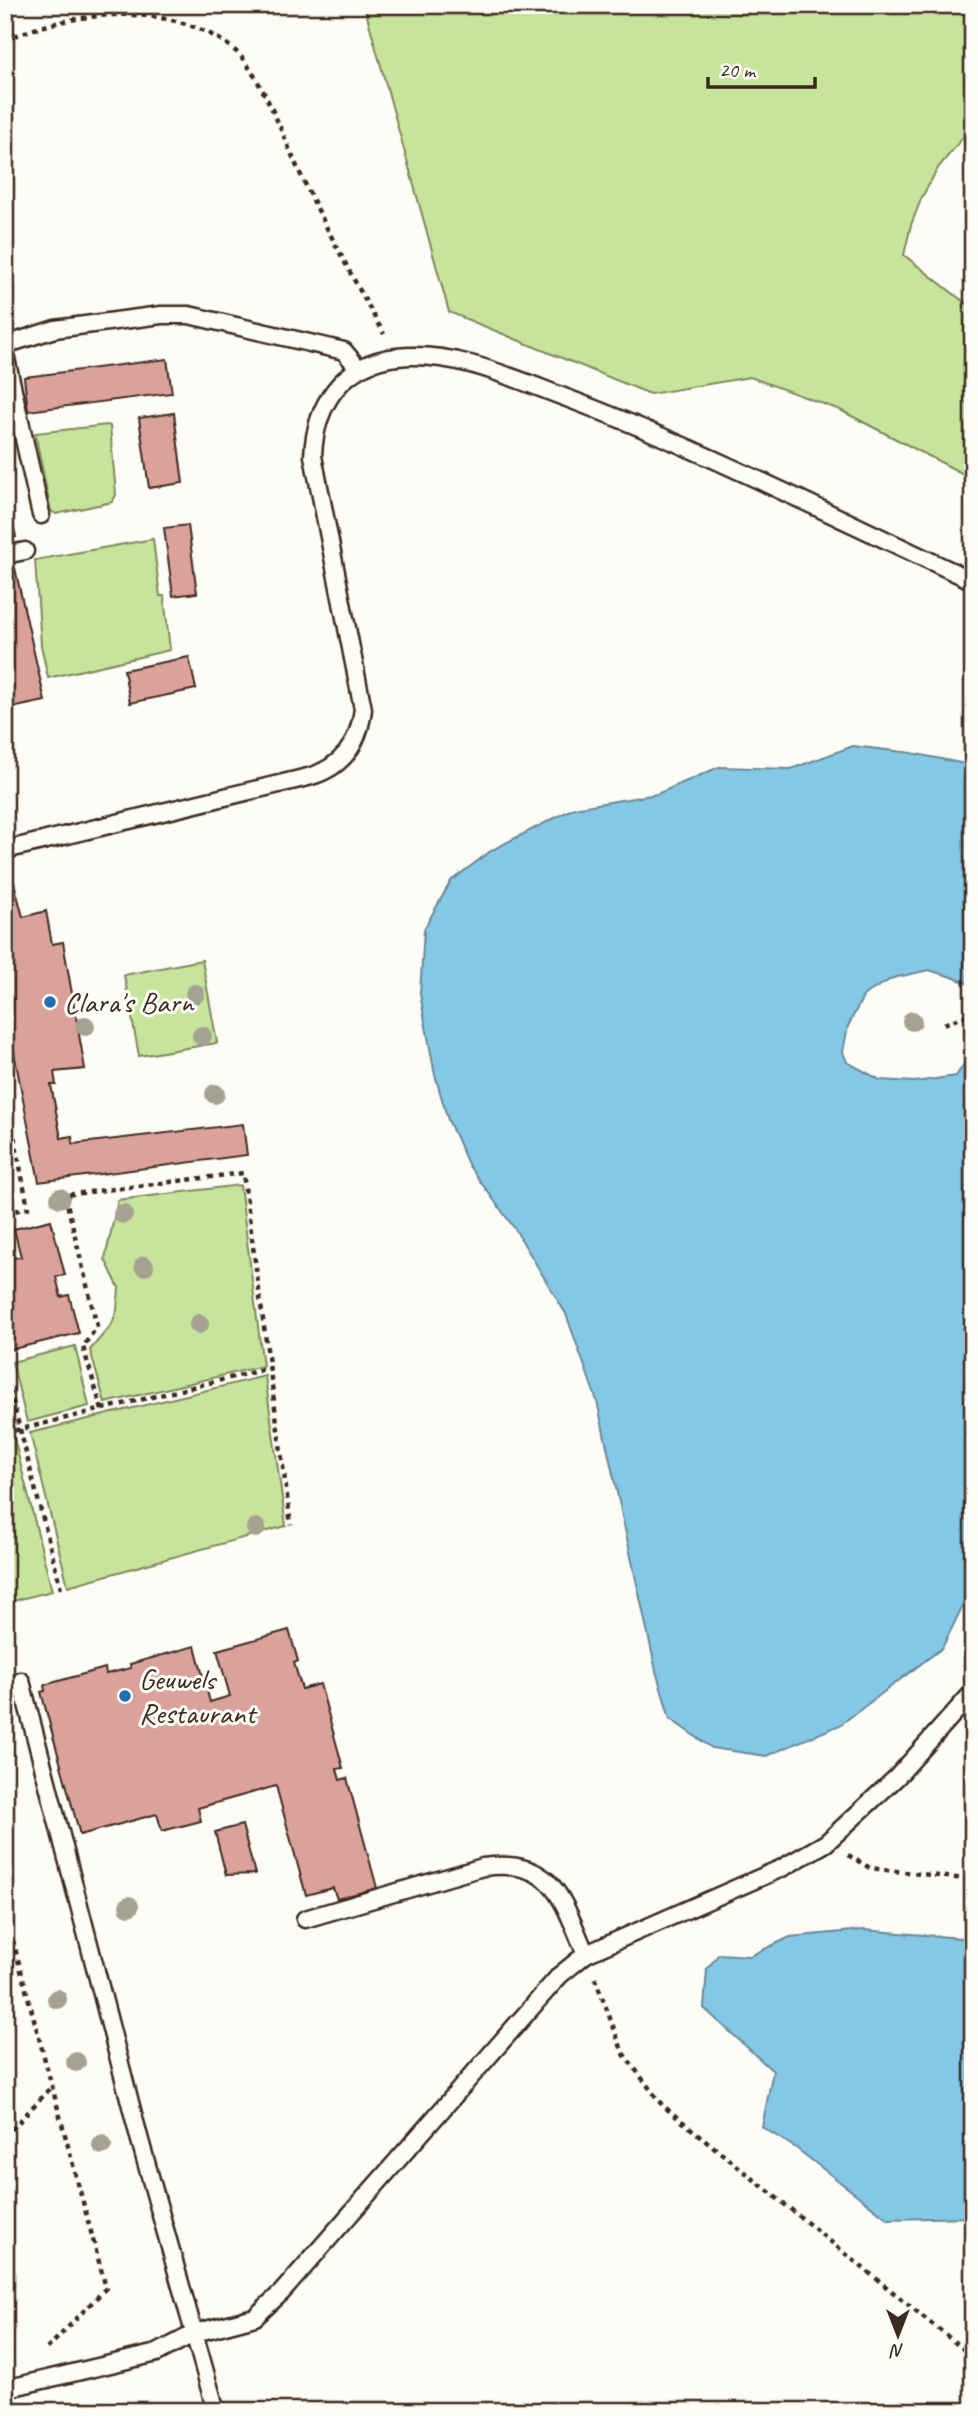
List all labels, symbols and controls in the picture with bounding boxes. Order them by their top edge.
scale bar [708,46,815,90]
text: 20 m [719,57,757,83]
place label: Clara's Barn [64,983,195,1021]
marker: Clara's Barn [42,994,58,1010]
place label: Geuwels Restaurant [139,1660,258,1732]
marker: Geuwels Restaurant [117,1688,133,1704]
north arrow [862,2300,932,2370]
text: N [889,2339,904,2363]

